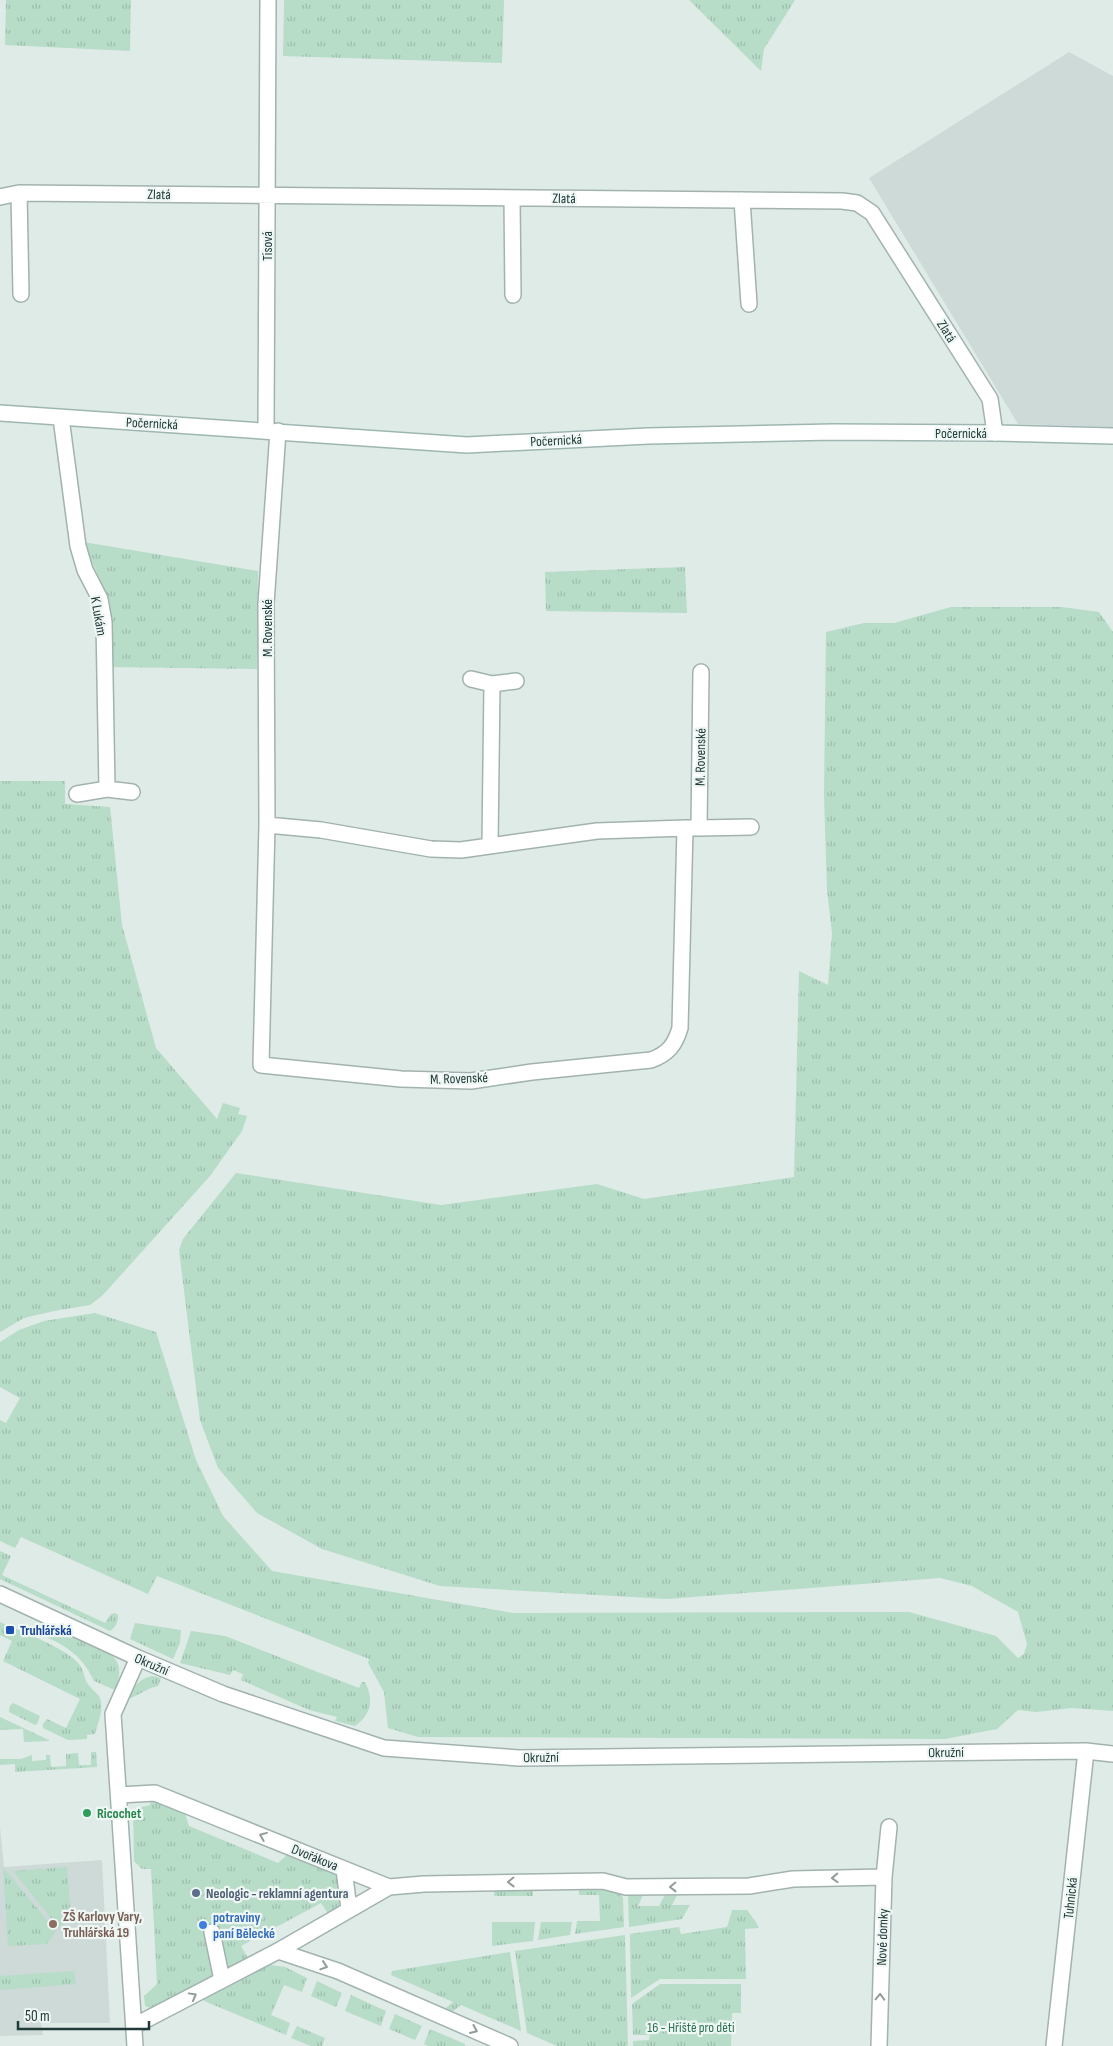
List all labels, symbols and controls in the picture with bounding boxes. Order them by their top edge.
street label: Zlatá [147,186,171,203]
street label: Zlatá [552,190,576,207]
street label: Tisová [259,231,276,261]
street label: Zlatá [933,317,960,346]
street label: Počernická [126,414,178,433]
street label: Počernická [935,425,987,442]
street label: Počernická [530,431,582,450]
street label: K Lukám [87,595,110,637]
street label: M. Rovenské [259,599,276,657]
street label: M. Rovenské [691,728,710,786]
street label: M. Rovenské [430,1069,488,1088]
place label: Truhlářská [20,1622,72,1639]
marker: Truhlářská [4,1624,16,1636]
street label: Okružní [132,1650,172,1679]
street label: Okružní [928,1744,964,1761]
street label: Okružní [523,1749,559,1766]
place label: Ricochet [97,1805,142,1822]
marker: Ricochet [81,1807,93,1819]
one-way arrow [259,1832,268,1842]
street label: Dvořákova [289,1840,341,1874]
one-way arrow [831,1873,838,1883]
one-way arrow [507,1877,515,1888]
street label: Tuhnická [1060,1877,1081,1920]
one-way arrow [669,1881,677,1892]
place label: Neologic - reklamní agentura [206,1885,349,1902]
marker: Neologic - reklamní agentura [190,1887,202,1899]
street label: Nové domky [873,1907,892,1966]
place label: ZŠ Karlovy Vary, Truhlářská 19 [63,1908,142,1941]
place label: potraviny paní Bělecké [213,1909,275,1942]
marker: ZŠ Karlovy Vary, Truhlářská 19 [47,1918,59,1930]
marker: potraviny paní Bělecké [197,1919,209,1931]
one-way arrow [320,1960,328,1970]
one-way arrow [188,1992,197,2002]
one-way arrow [875,1993,886,2001]
scale bar [18,1998,149,2030]
text: 50 m [25,2007,50,2026]
park label: 16 - Hřiště pro děti [647,2019,735,2036]
one-way arrow [469,2024,478,2035]

